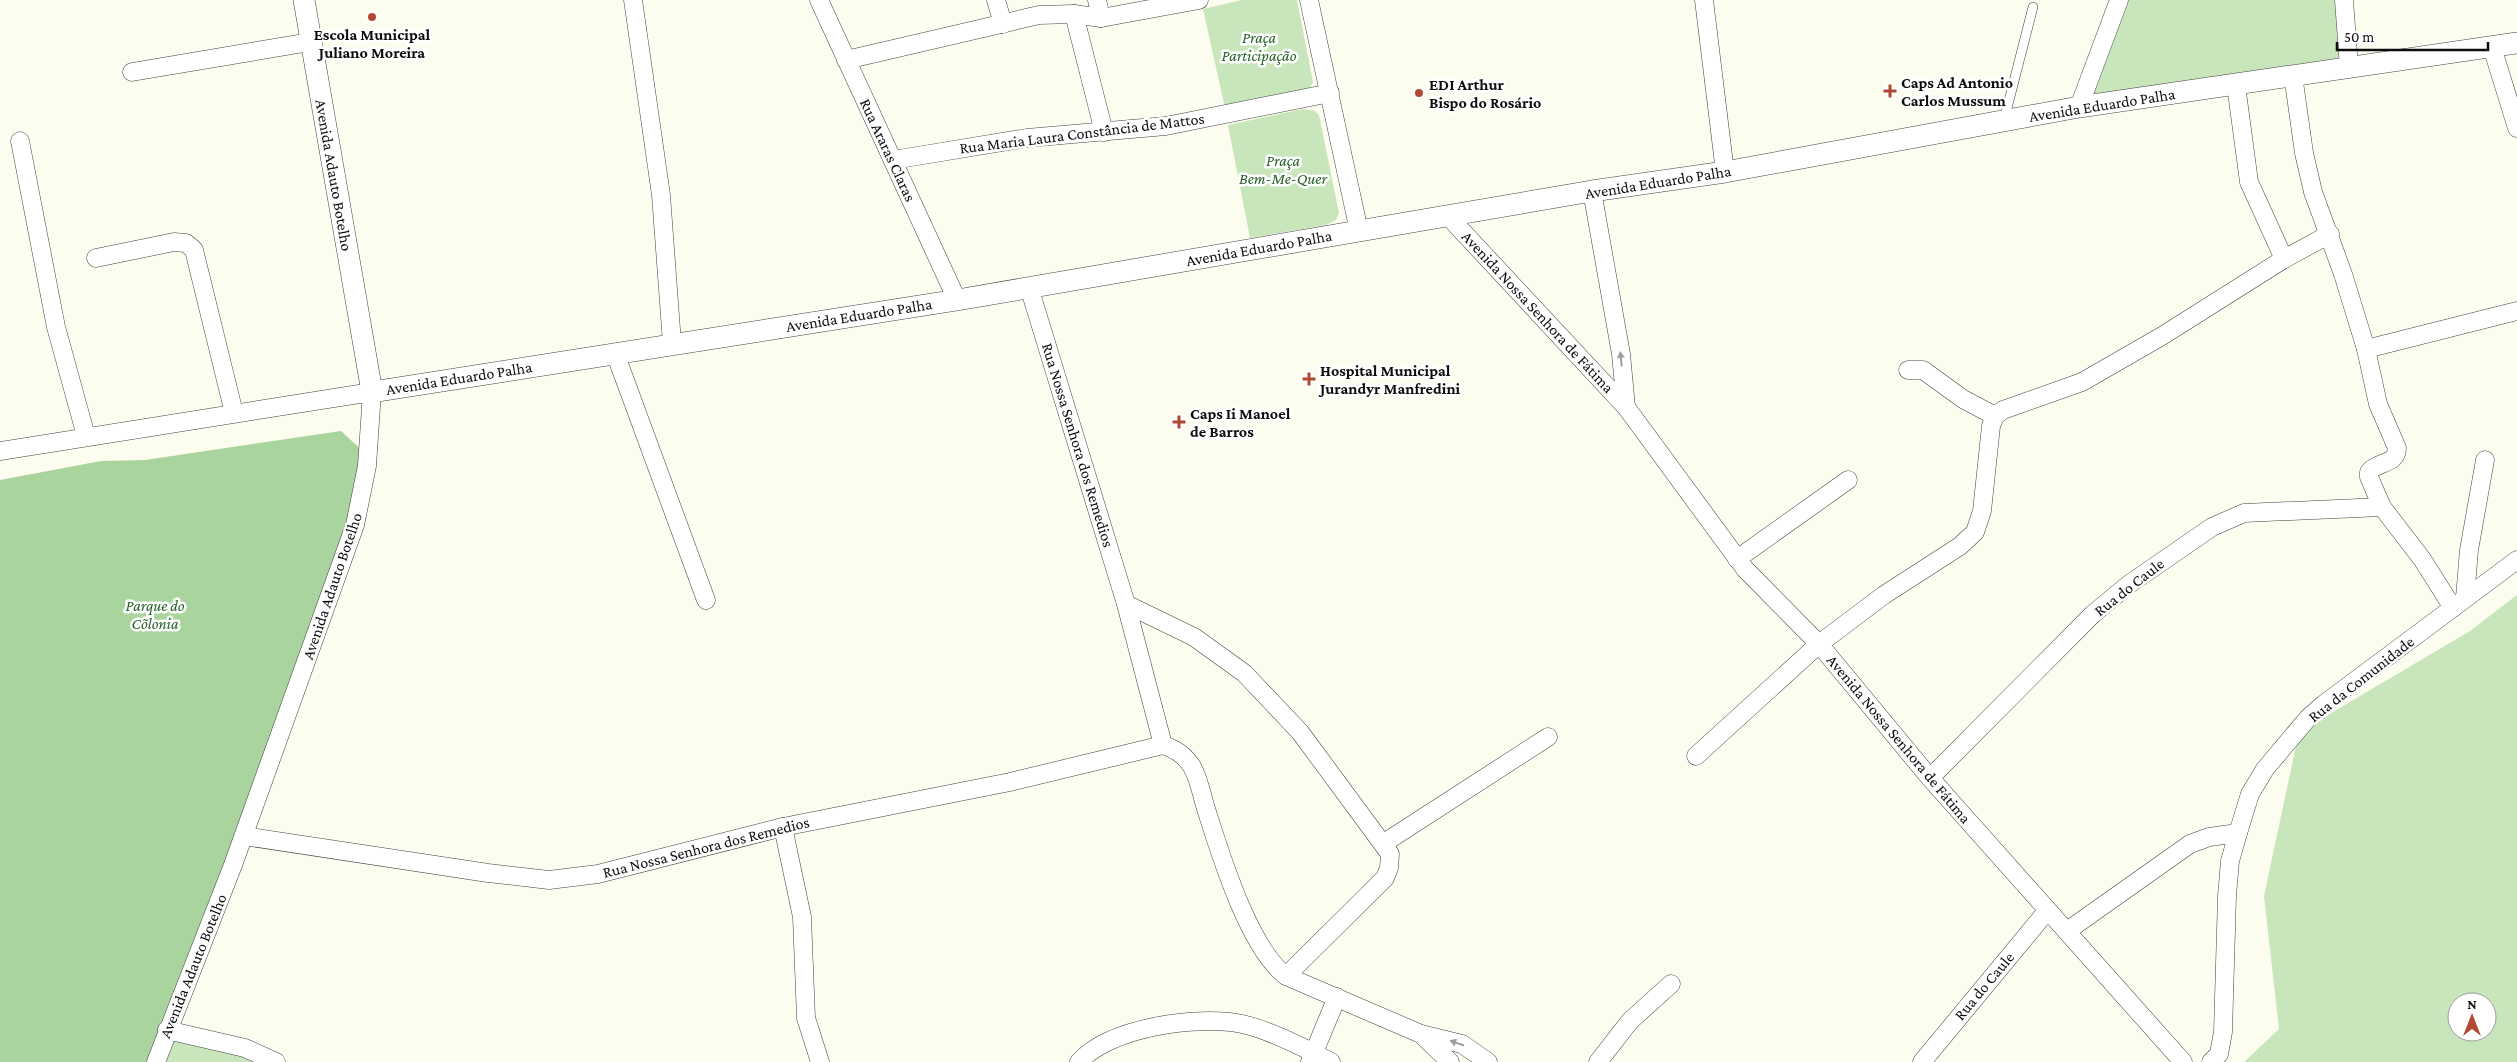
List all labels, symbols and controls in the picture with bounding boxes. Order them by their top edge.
marker: Escola Municipal Juliano Moreira [366,11,378,23]
scale bar [2337,20,2488,52]
place label: Escola Municipal Juliano Moreira [314,26,431,61]
park label: Praça Participação [1222,29,1297,65]
text: 50 m [2344,29,2374,45]
place label: Caps Ad Antonio Carlos Mussum [1901,74,2013,109]
place label: EDI Arthur Bispo do Rosário [1429,76,1541,111]
marker: Caps Ad Antonio Carlos Mussum [1883,84,1897,98]
street label: Avenida Eduardo Palha [2028,85,2177,125]
marker: EDI Arthur Bispo do Rosário [1413,87,1425,99]
street label: Rua Araras Claras [857,96,919,204]
street label: Avenida Adauto Botelho [312,98,356,252]
street label: Rua Maria Laura Constância de Mattos [959,110,1205,156]
park label: Praça Bem-Me-Quer [1239,152,1327,187]
street label: Avenida Eduardo Palha [1584,162,1733,202]
street label: Avenida Eduardo Palha [1185,227,1334,269]
street label: Avenida Nossa Senhora de Fátima [1459,228,1618,397]
street label: Avenida Eduardo Palha [785,295,934,335]
street label: Rua Nossa Senhora dos Remedios [1039,341,1117,549]
one-way arrow [1617,350,1625,366]
street label: Avenida Eduardo Palha [385,358,534,398]
place label: Hospital Municipal Jurandyr Manfredini [1318,362,1461,397]
marker: Hospital Municipal Jurandyr Manfredini [1302,372,1316,386]
place label: Caps Ii Manoel de Barros [1190,405,1291,440]
marker: Caps Ii Manoel de Barros [1172,415,1186,429]
street label: Avenida Adauto Botelho [299,510,365,661]
street label: Rua do Caule [2091,555,2167,619]
park label: Parque do Cõlonia [125,597,185,632]
street label: Rua da Comunidade [2305,633,2417,725]
street label: Avenida Nossa Senhora de Fátima [1824,651,1975,827]
street label: Rua Nossa Senhora dos Remedios [601,813,811,881]
street label: Avenida Adauto Botelho [156,891,230,1040]
street label: Rua do Caule [1951,949,2017,1023]
north arrow [2447,992,2497,1042]
text: N [2467,996,2477,1012]
one-way arrow [1449,1039,1464,1046]

